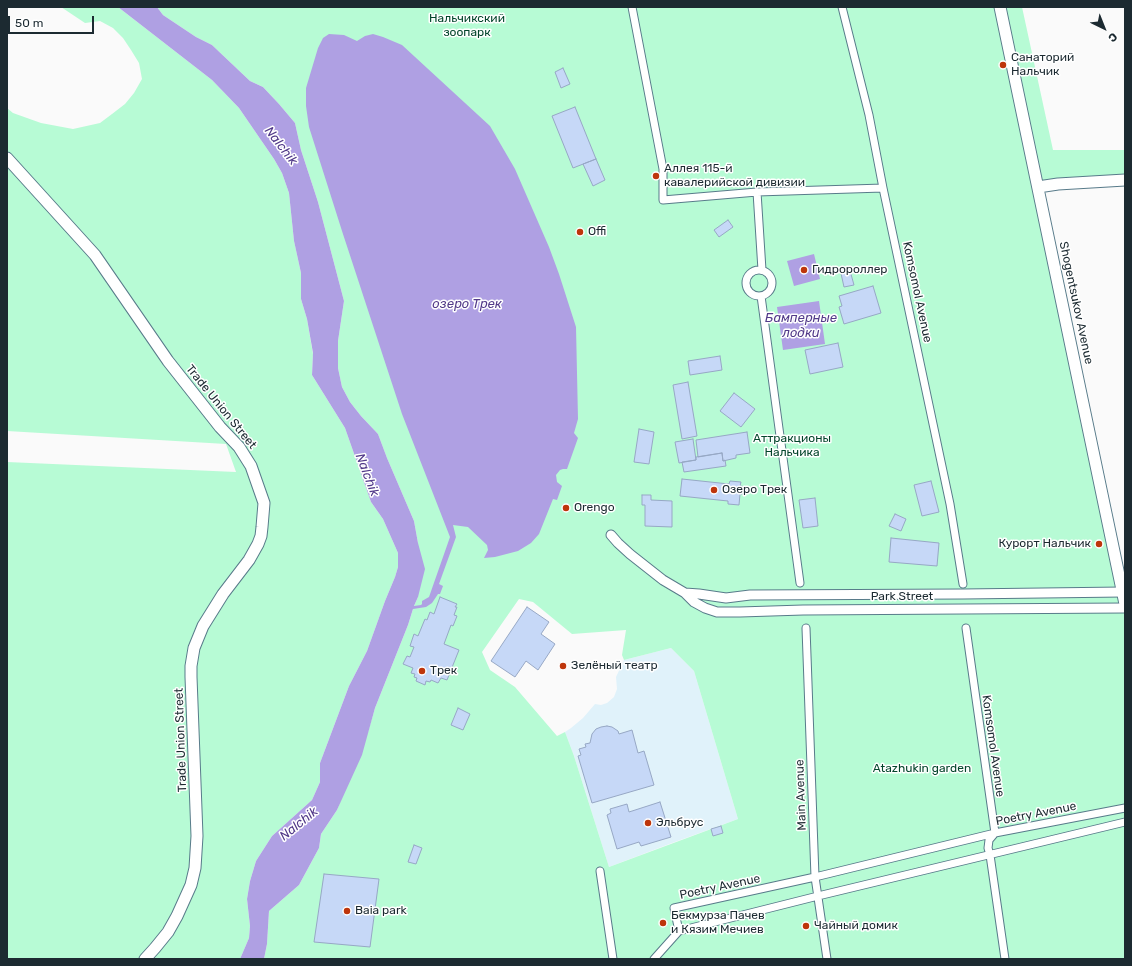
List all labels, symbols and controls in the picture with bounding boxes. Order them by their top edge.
scale bar [10,8,96,34]
north arrow [1084,8,1124,48]
park label: Нальчикский зоопарк [429,12,505,40]
text: 50 m [15,16,43,30]
text: С [1105,30,1120,45]
place label: Санаторий Нальчик [1011,51,1074,79]
marker: Санаторий Нальчик [998,60,1008,70]
water label: Nalchik [261,124,301,168]
place label: Аллея 115-й кавалерийской дивизии [664,162,805,190]
marker: Аллея 115-й кавалерийской дивизии [651,171,661,181]
place label: Offi [588,225,606,239]
marker: Offi [575,227,585,237]
street label: Komsomol Avenue [899,240,935,344]
street label: Shogentsukov Avenue [1056,240,1096,366]
place label: Гидророллер [812,263,888,277]
marker: Гидророллер [799,265,809,275]
water label: озеро Трек [432,296,502,312]
water label: Бамперные лодки [765,310,837,341]
street label: Trade Union Street [183,362,259,452]
park label: Аттракционы Нальчика [753,432,831,460]
water label: Nalchik [352,451,382,499]
place label: Озеро Трек [722,483,787,497]
marker: Озеро Трек [709,485,719,495]
place label: Orengo [574,501,615,515]
marker: Orengo [561,503,571,513]
place label: Курорт Нальчик [999,537,1091,551]
marker: Курорт Нальчик [1094,539,1104,549]
street label: Park Street [871,590,933,604]
place label: Зелёный театр [571,659,658,673]
marker: Зелёный театр [558,661,568,671]
place label: Трек [430,664,457,678]
marker: Трек [417,666,427,676]
street label: Trade Union Street [172,688,190,792]
street label: Komsomol Avenue [979,694,1007,798]
street label: Main Avenue [793,759,809,831]
park label: Atazhukin garden [873,762,971,776]
street label: Poetry Avenue [994,799,1078,829]
water label: Nalchik [277,804,321,844]
place label: Эльбрус [656,816,703,830]
marker: Эльбрус [643,818,653,828]
street label: Poetry Avenue [678,871,762,903]
place label: Baia park [355,904,407,918]
marker: Baia park [342,906,352,916]
place label: Бекмурза Пачев и Кязим Мечиев [671,909,765,937]
marker: Бекмурза Пачев и Кязим Мечиев [658,918,668,928]
place label: Чайный домик [814,919,898,933]
marker: Чайный домик [801,921,811,931]

